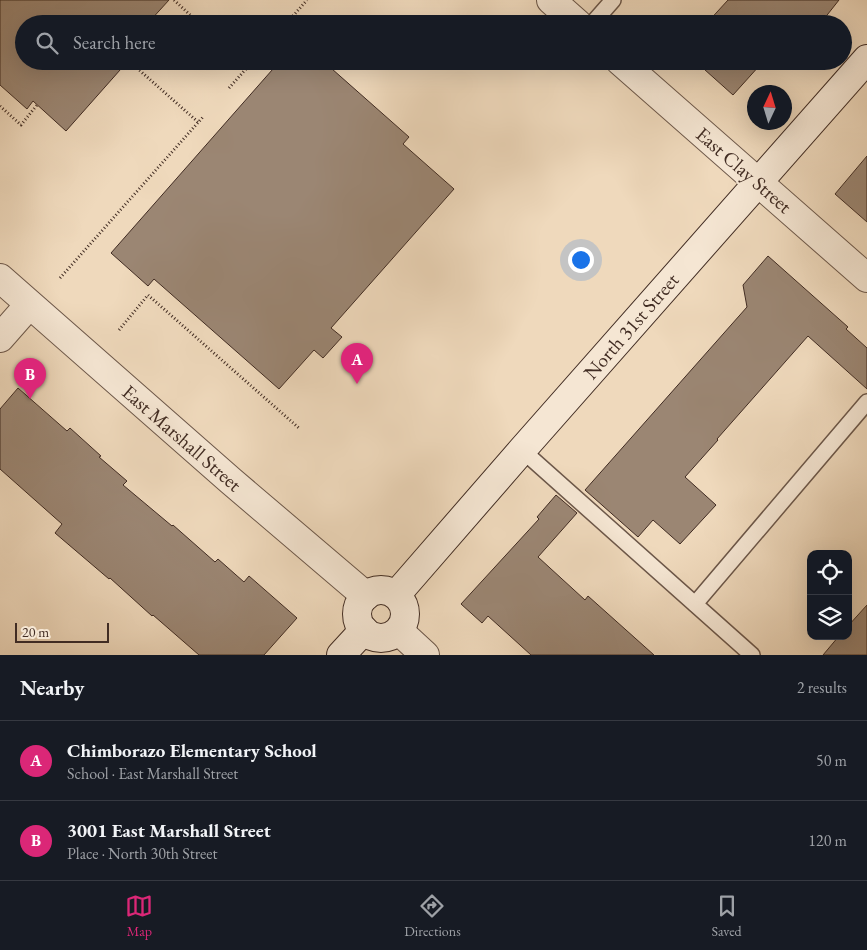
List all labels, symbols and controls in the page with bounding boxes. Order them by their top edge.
search box [15,15,852,70]
icon: search [33,29,61,57]
text: Search here [73,30,155,55]
north arrow [747,85,792,130]
street label: East Clay Street [691,121,798,219]
your location [568,247,594,273]
street label: North 31st Street [578,267,685,385]
pin: A [341,343,373,384]
pin: B [14,358,46,399]
street label: East Marshall Street [117,379,248,498]
map controls [807,550,852,640]
button: locate [807,550,852,595]
button: layers [807,595,852,640]
scale bar [15,620,109,643]
text: 20 m [22,623,49,641]
text: Nearby [20,674,84,701]
text: 2 results [797,677,847,698]
text: Chimborazo Elementary School [67,738,317,763]
text: A [30,750,42,771]
text: 50 m [816,750,847,771]
text: School · East Marshall Street [67,763,238,784]
text: 3001 East Marshall Street [67,818,271,843]
text: B [31,830,41,851]
text: 120 m [808,830,847,851]
text: Place · North 30th Street [67,843,217,864]
tab: Map [125,892,153,940]
tab: Directions [404,892,461,940]
tab: Saved [712,892,742,940]

